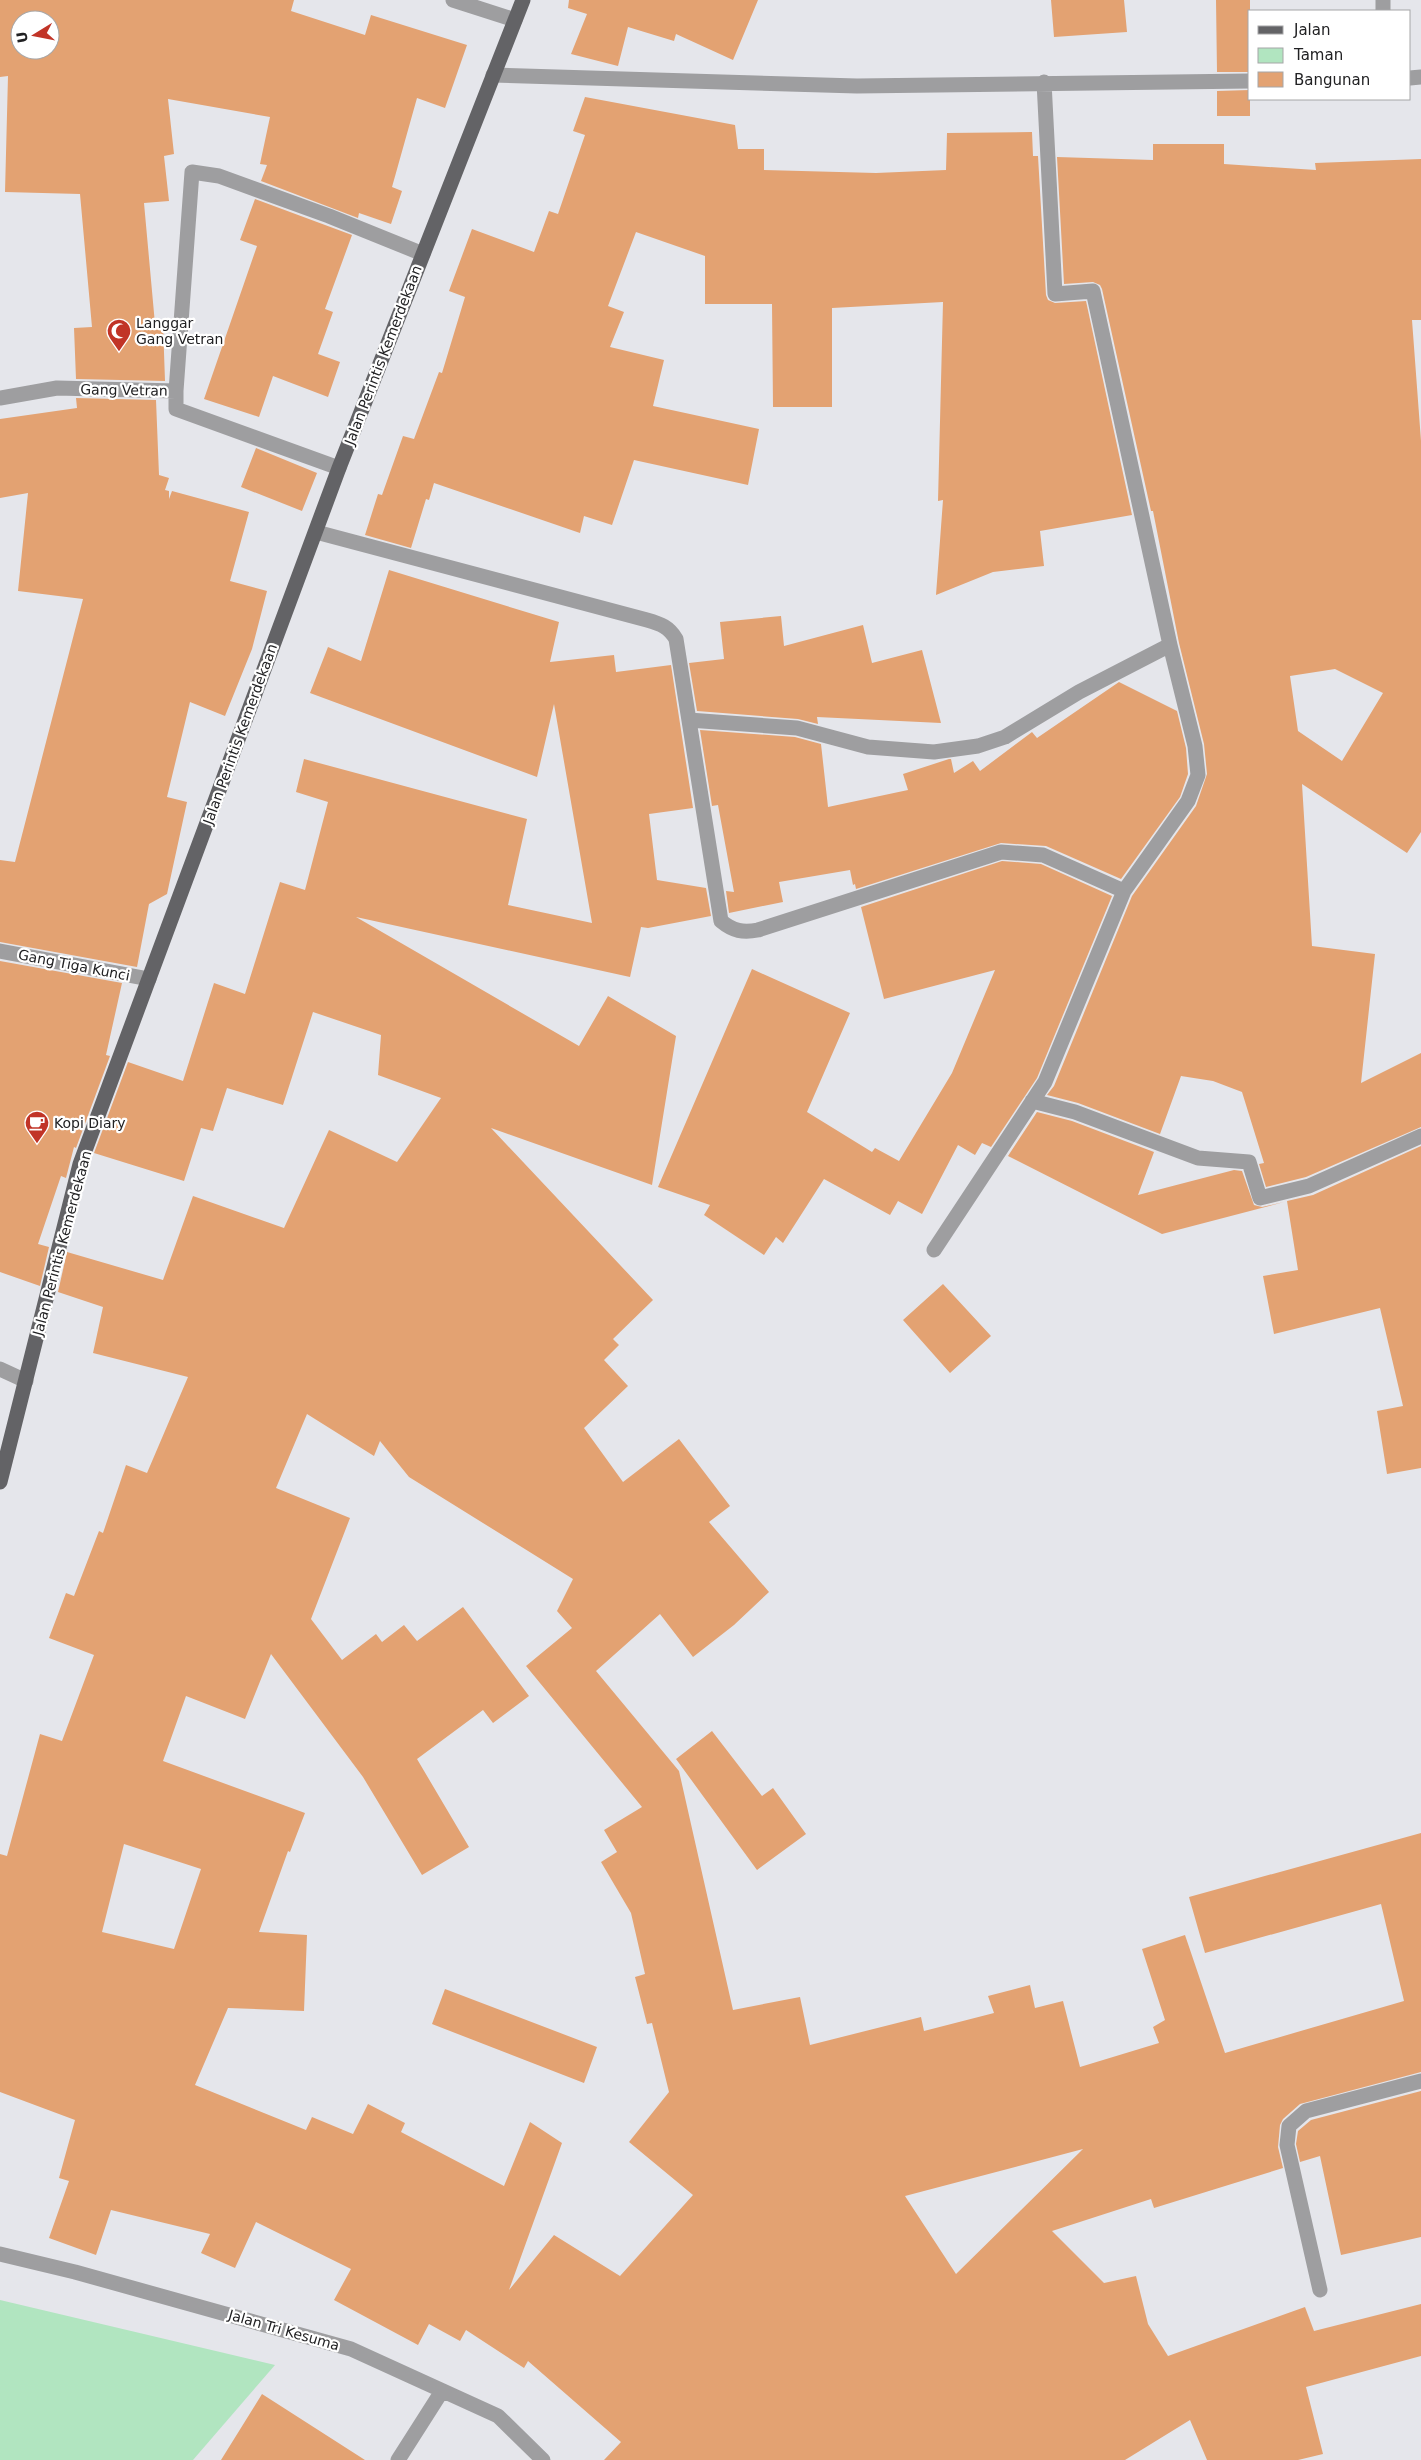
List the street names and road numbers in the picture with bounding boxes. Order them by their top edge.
street label: Jalan Perintis Kemerdekaan [341,263,425,448]
street label: Gang Vetran [80,381,168,399]
street label: Jalan Perintis Kemerdekaan [199,642,280,827]
street label: Gang Tiga Kunci [17,946,131,984]
street label: Jalan Perintis Kemerdekaan [29,1149,94,1338]
street label: Jalan Tri Kesuma [226,2306,341,2353]

